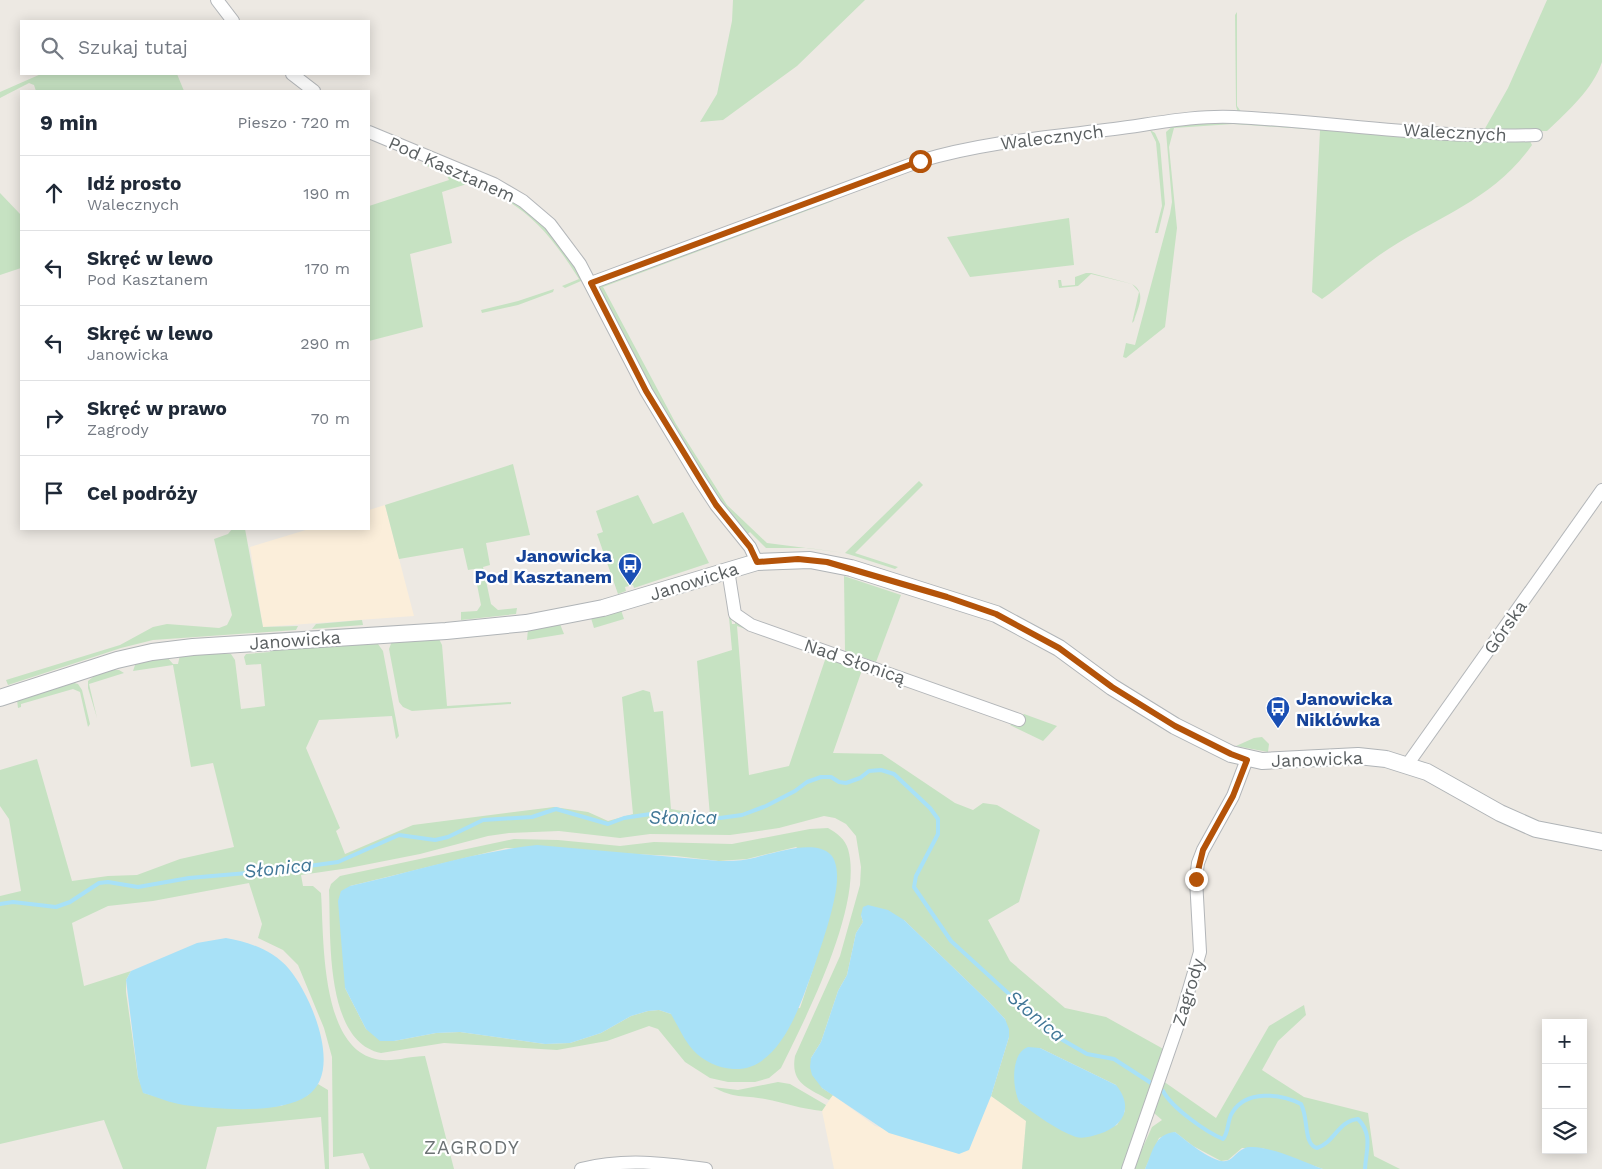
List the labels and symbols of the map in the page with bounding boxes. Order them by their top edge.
street label: Walecznych [1403,119,1507,145]
street label: Walecznych [999,120,1105,154]
street label: Pod Kasztanem [385,132,519,206]
route start [909,150,932,173]
place label: Janowicka Pod Kasztanem [474,545,613,587]
bus stop icon: Janowicka Pod Kasztanem [617,552,643,586]
street label: Janowicka [647,558,741,604]
street label: Górska [1479,596,1531,658]
street label: Janowicka [248,626,342,654]
street label: Nad Słonicą [801,634,909,688]
place label: Janowicka Niklówka [1296,688,1393,730]
bus stop icon: Janowicka Niklówka [1265,695,1291,729]
street label: Janowicka [1271,747,1363,771]
water label: Słonica [649,806,717,829]
water label: Słonica [243,853,313,883]
route end [1185,868,1208,891]
street label: Zagrody [1168,955,1208,1028]
water label: Słonica [1002,985,1070,1047]
district label: ZAGRODY [424,1136,520,1159]

